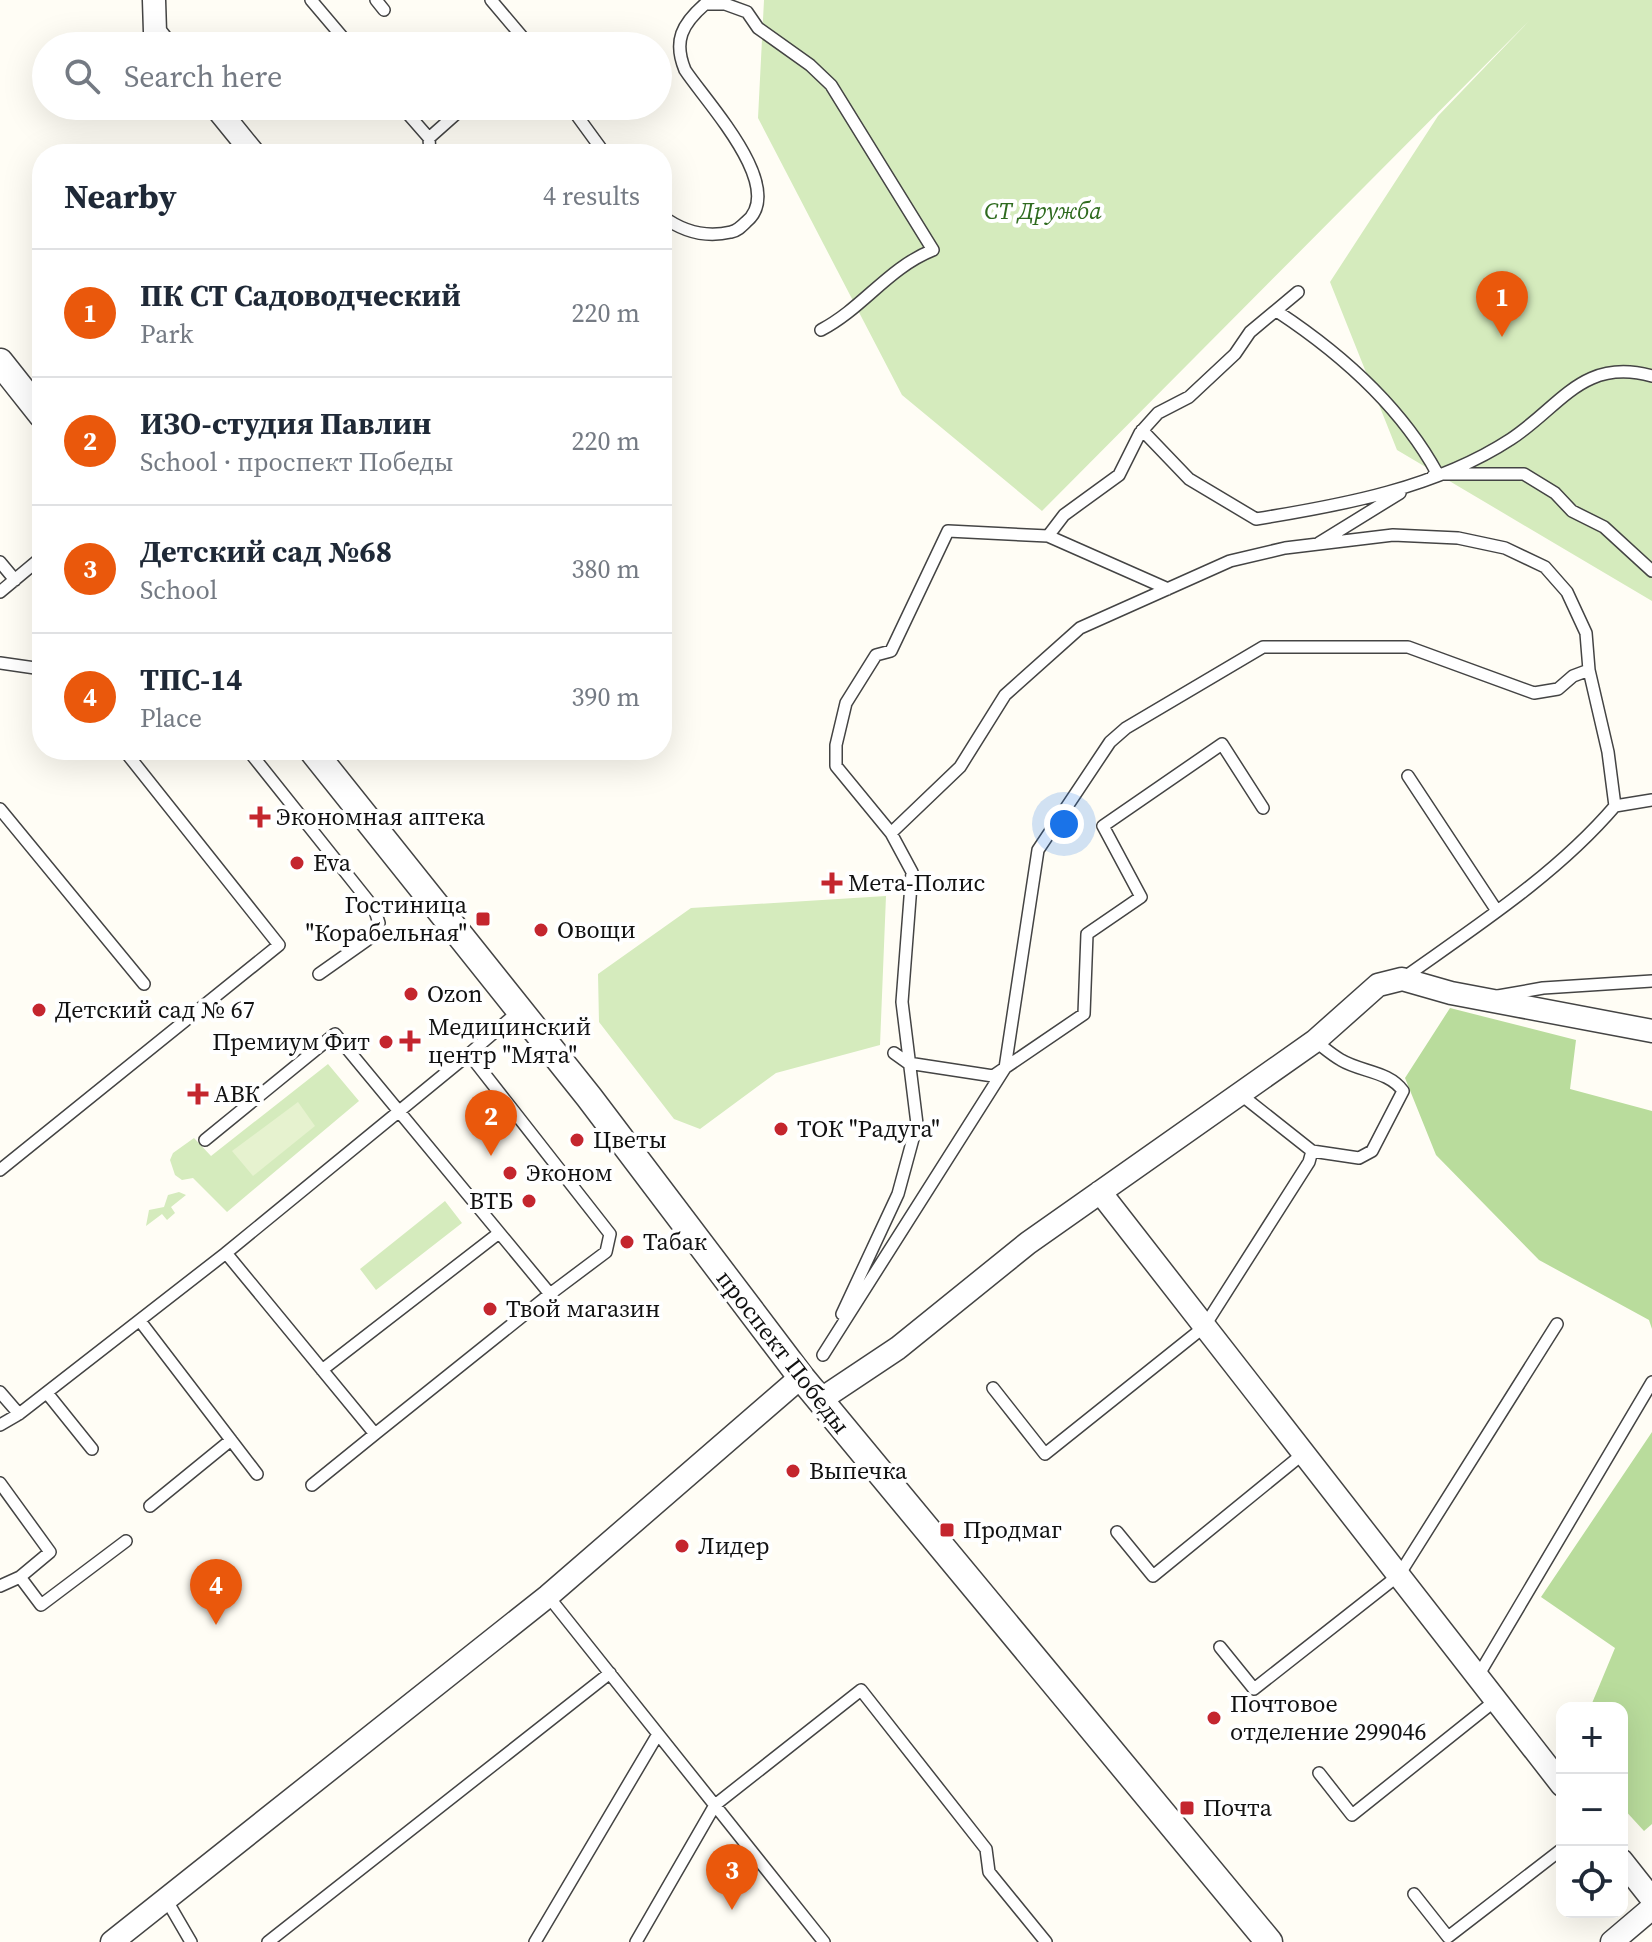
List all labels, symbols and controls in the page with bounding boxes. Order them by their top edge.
search box [32,32,672,120]
icon: search [60,54,104,98]
text: Search here [124,56,282,97]
text: Nearby [64,173,177,219]
text: 4 results [543,178,640,214]
park label: СТ Дружба [984,194,1102,227]
pin: 1 [1476,271,1528,337]
text: ПК СТ Садоводческий [140,275,461,316]
text: 1 [83,295,97,331]
text: 220 m [572,295,640,331]
text: Park [140,316,193,352]
text: ИЗО-студия Павлин [140,403,431,444]
text: 2 [83,423,97,459]
text: 220 m [572,423,640,459]
text: School · проспект Победы [140,444,454,480]
text: Детский сад №68 [140,531,392,572]
text: 3 [83,551,97,587]
text: 380 m [572,551,640,587]
text: School [140,572,217,608]
text: ТПС-14 [140,659,243,700]
text: 4 [83,679,97,715]
text: 390 m [572,679,640,715]
text: Place [140,700,202,736]
place label: Экономная аптека [276,800,486,833]
your location [1044,804,1084,844]
marker: Экономная аптека [251,808,269,826]
place label: Eva [313,846,352,879]
marker: Eva [288,854,306,872]
place label: Мета-Полис [848,866,985,899]
marker: Мета-Полис [823,874,841,892]
place label: Гостиница "Корабельная" [306,888,468,949]
marker: Гостиница "Корабельная" [474,910,492,928]
place label: Овощи [557,913,636,946]
marker: Овощи [532,921,550,939]
place label: Ozon [427,977,483,1010]
marker: Ozon [402,985,420,1003]
place label: Детский сад № 67 [55,993,255,1026]
marker: Детский сад № 67 [30,1001,48,1019]
place label: Медицинский центр "Мята" [428,1010,591,1071]
place label: Премиум Фит [212,1025,370,1058]
marker: Медицинский центр "Мята" [399,1030,421,1052]
marker: Премиум Фит [377,1033,395,1051]
place label: АВК [214,1077,260,1110]
marker: АВК [189,1085,207,1103]
pin: 2 [465,1090,517,1156]
place label: ТОК "Радуга" [797,1112,940,1145]
marker: ТОК "Радуга" [772,1120,790,1138]
place label: Цветы [593,1123,667,1156]
marker: Цветы [568,1131,586,1149]
place label: Эконом [526,1156,613,1189]
marker: Эконом [501,1164,519,1182]
place label: ВТБ [469,1184,513,1217]
marker: ВТБ [520,1192,538,1210]
place label: Табак [643,1225,707,1258]
marker: Табак [618,1233,636,1251]
street label: проспект Победы [709,1263,858,1441]
place label: Твой магазин [506,1292,660,1325]
marker: Твой магазин [481,1300,499,1318]
place label: Выпечка [809,1454,908,1487]
marker: Выпечка [784,1462,802,1480]
place label: Продмаг [963,1513,1062,1546]
marker: Продмаг [938,1521,956,1539]
place label: Лидер [698,1529,769,1562]
marker: Лидер [673,1537,691,1555]
pin: 4 [190,1559,242,1625]
place label: Почтовое отделение 299046 [1230,1687,1427,1748]
map controls [1556,1702,1628,1918]
button: + [1556,1702,1628,1774]
marker: Почтовое отделение 299046 [1205,1709,1223,1727]
button: − [1556,1774,1628,1846]
place label: Почта [1203,1791,1273,1824]
marker: Почта [1178,1799,1196,1817]
pin: 3 [706,1844,758,1910]
button: locate [1556,1846,1628,1918]

